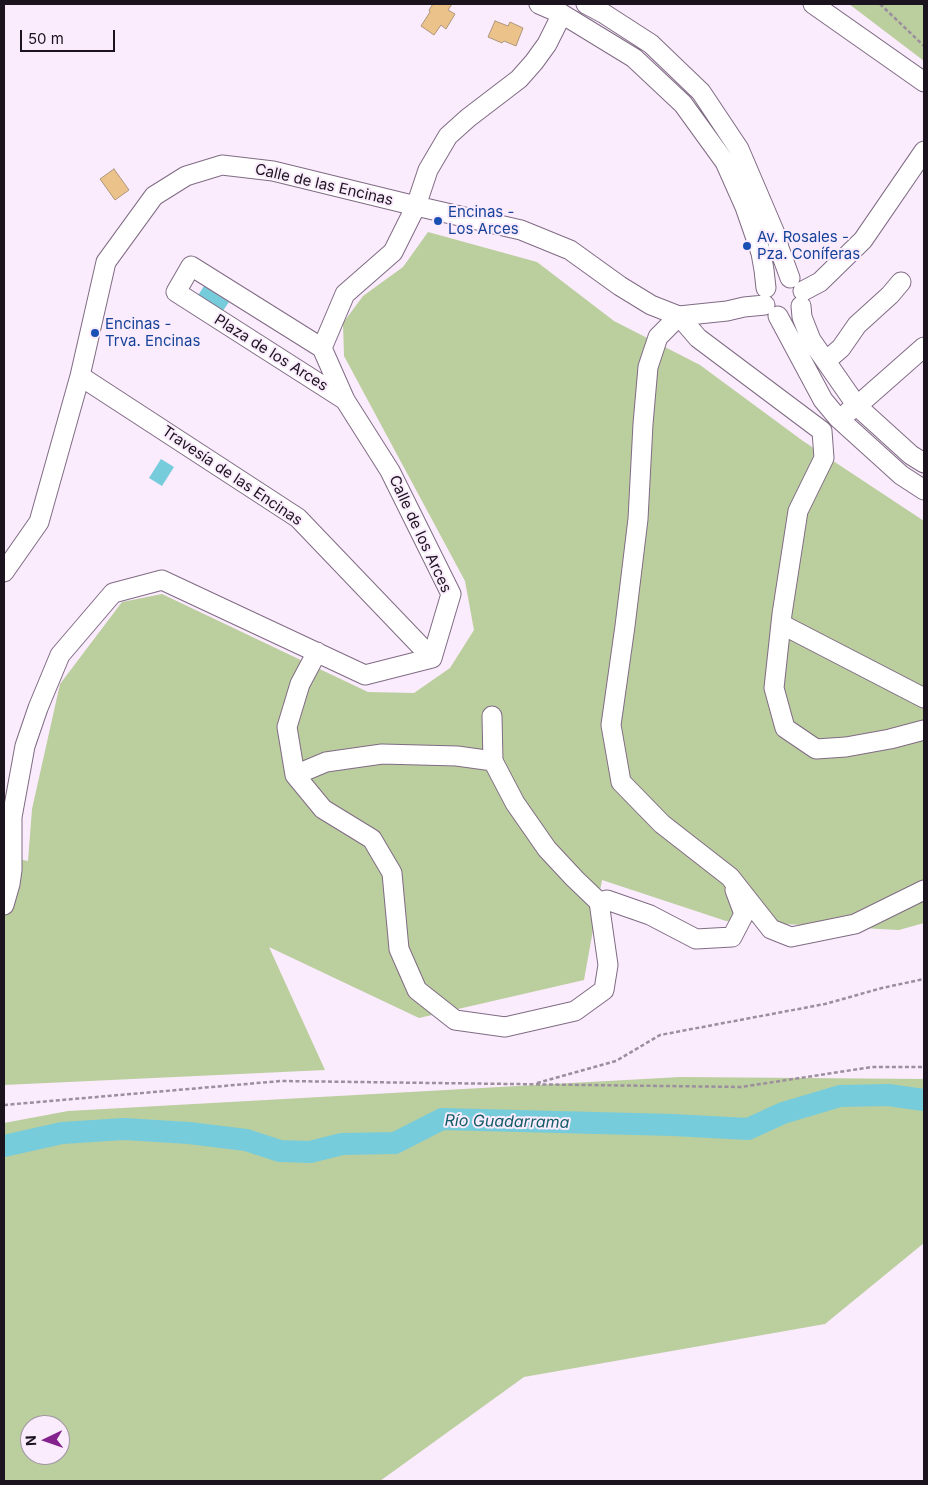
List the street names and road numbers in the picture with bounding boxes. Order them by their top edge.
street label: Calle de las Encinas [253,160,395,210]
street label: Plaza de los Arces [211,311,331,395]
street label: Travesía de las Encinas [158,422,306,530]
street label: Calle de los Arces [385,472,455,596]

